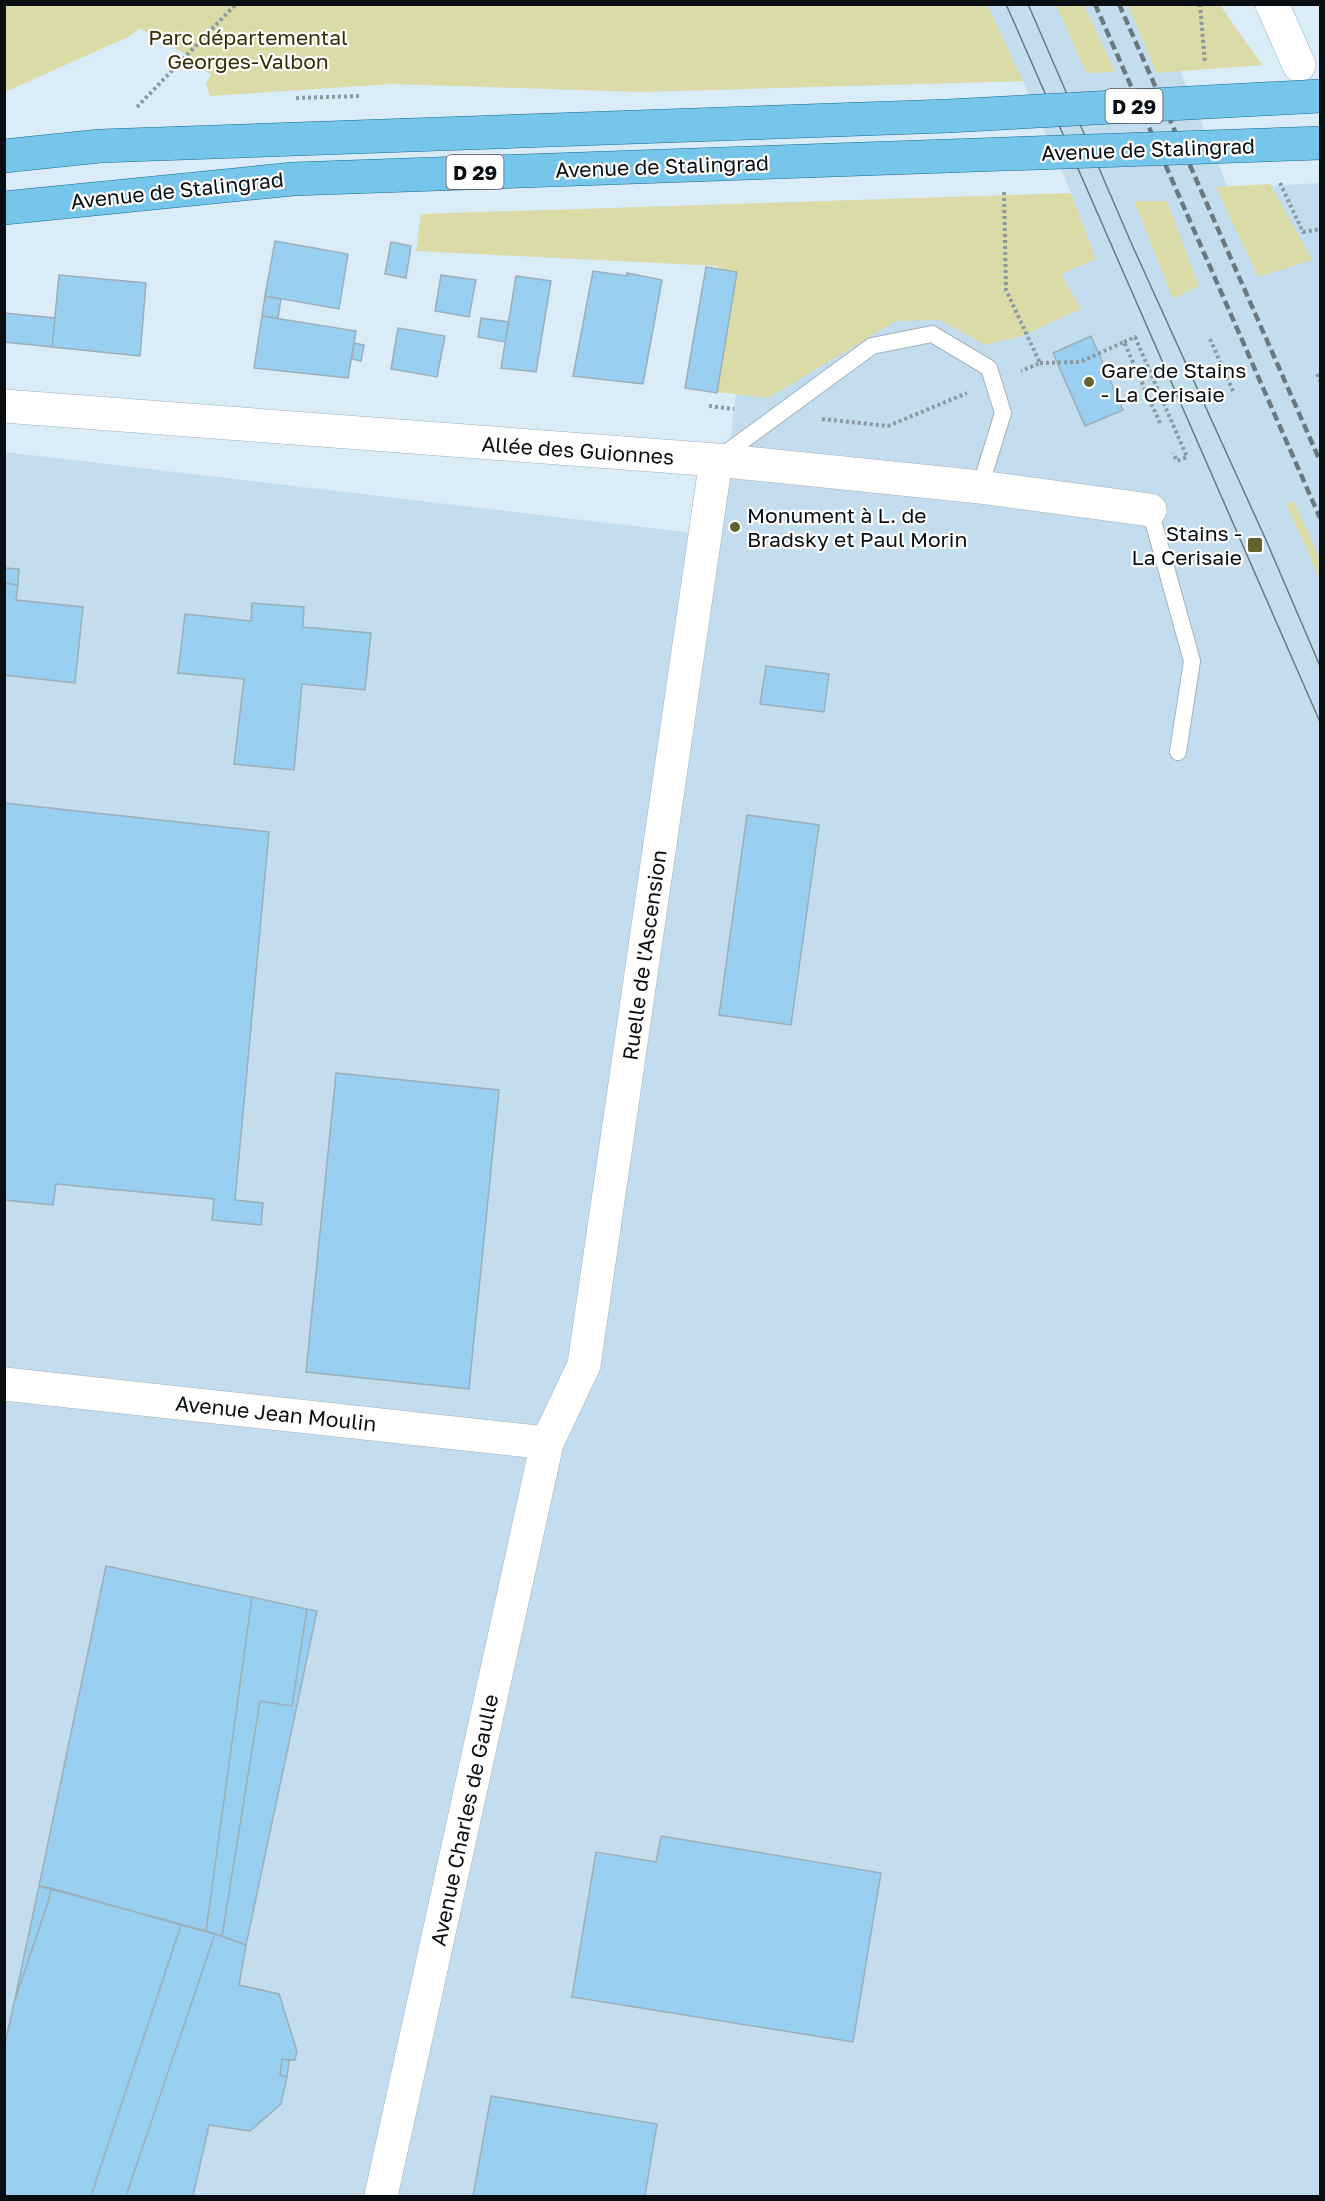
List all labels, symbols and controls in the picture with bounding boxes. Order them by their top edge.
park label: Parc départemental Georges-Valbon [148,24,348,74]
road number: D 29 [1106,89,1162,123]
street label: Avenue de Stalingrad [1041,132,1255,166]
street label: Avenue de Stalingrad [555,149,769,183]
road number: D 29 [446,155,504,189]
street label: Avenue de Stalingrad [69,166,285,214]
place label: Gare de Stains - La Cerisaie [1101,357,1246,407]
marker: Gare de Stains - La Cerisaie [1082,375,1096,389]
street label: Allée des Guionnes [481,430,675,470]
place label: Monument à L. de Bradsky et Paul Morin [747,502,967,552]
marker: Monument à L. de Bradsky et Paul Morin [728,520,742,534]
place label: Stains - La Cerisaie [1132,520,1242,570]
marker: Stains - La Cerisaie [1246,536,1264,554]
street label: Ruelle de l'Ascension [616,848,672,1062]
street label: Avenue Jean Moulin [174,1390,378,1436]
street label: Avenue Charles de Gaulle [425,1692,503,1948]

